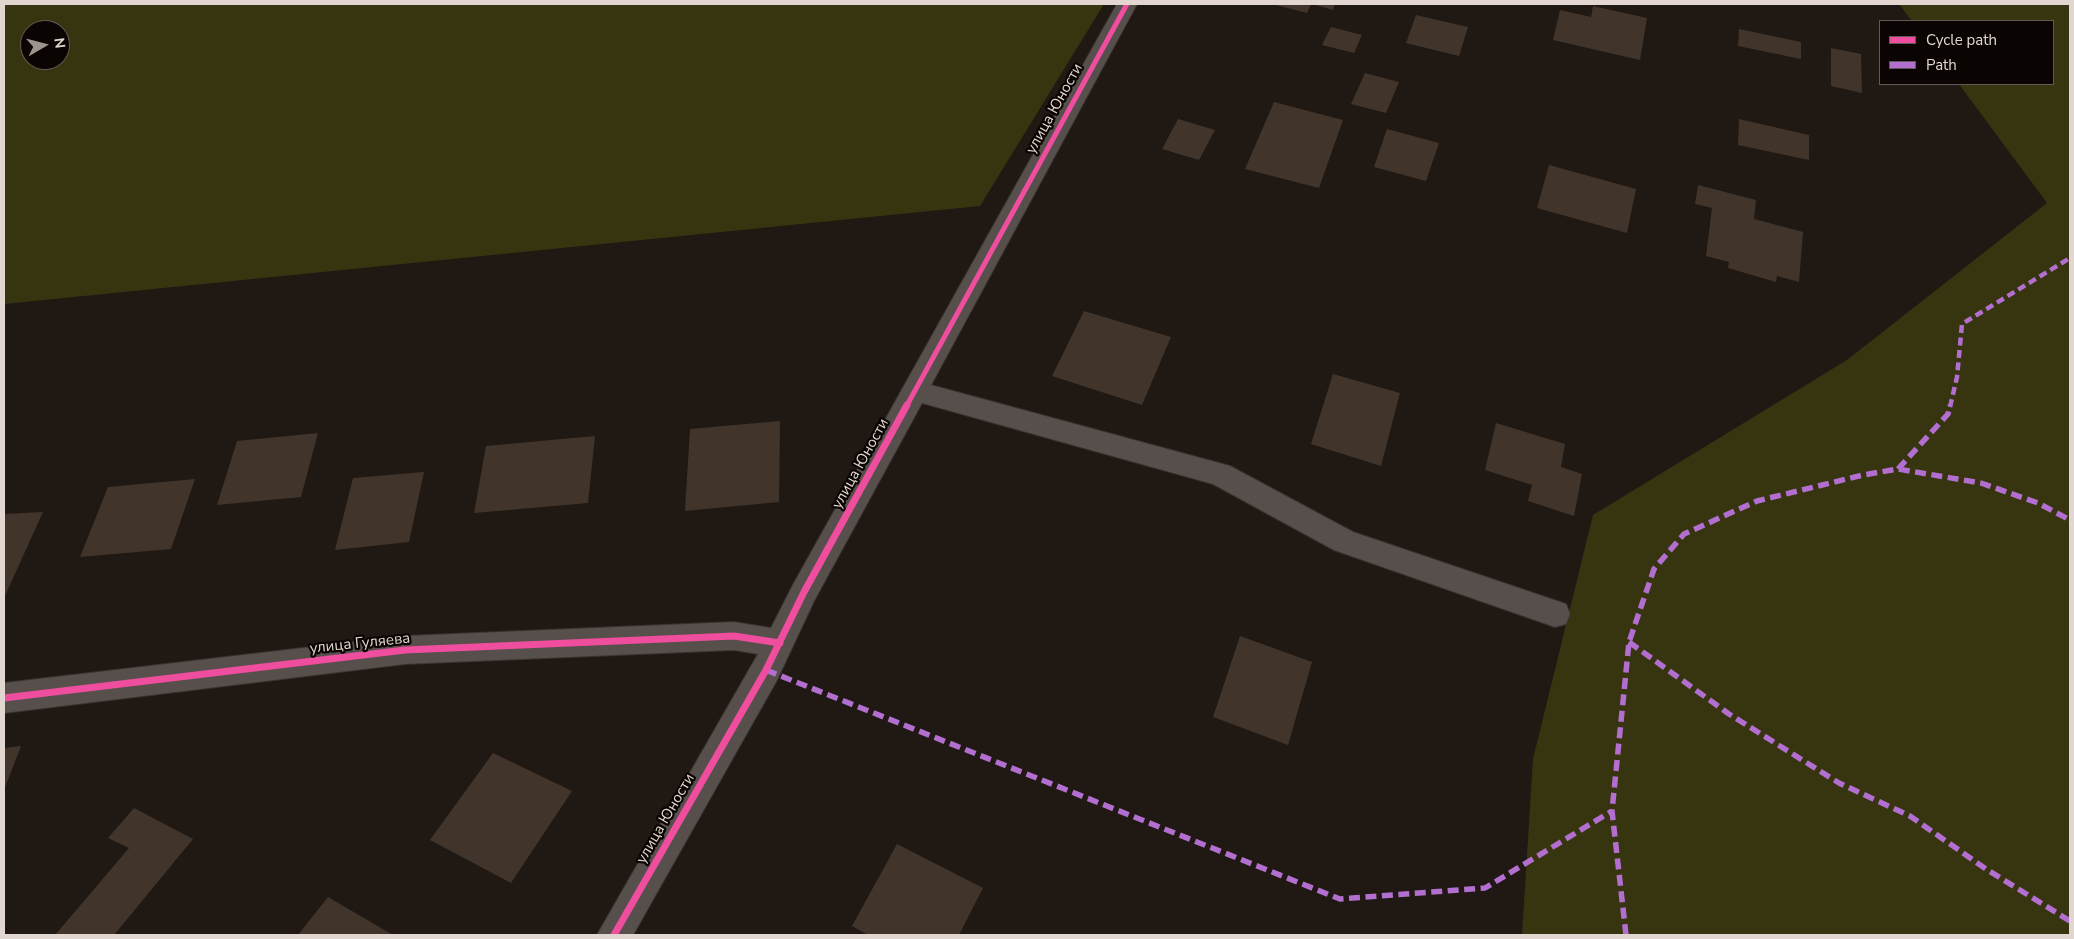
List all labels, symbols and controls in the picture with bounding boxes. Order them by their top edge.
north arrow [20,20,70,70]
legend [1879,20,2054,85]
text: Cycle path [1926,30,1997,50]
text: N [49,36,69,49]
text: Path [1926,55,1957,75]
street label: улица Юности [1023,61,1087,157]
street label: улица Юности [829,416,893,512]
street label: улица Гуляева [309,630,411,658]
street label: улица Юности [633,771,699,867]

